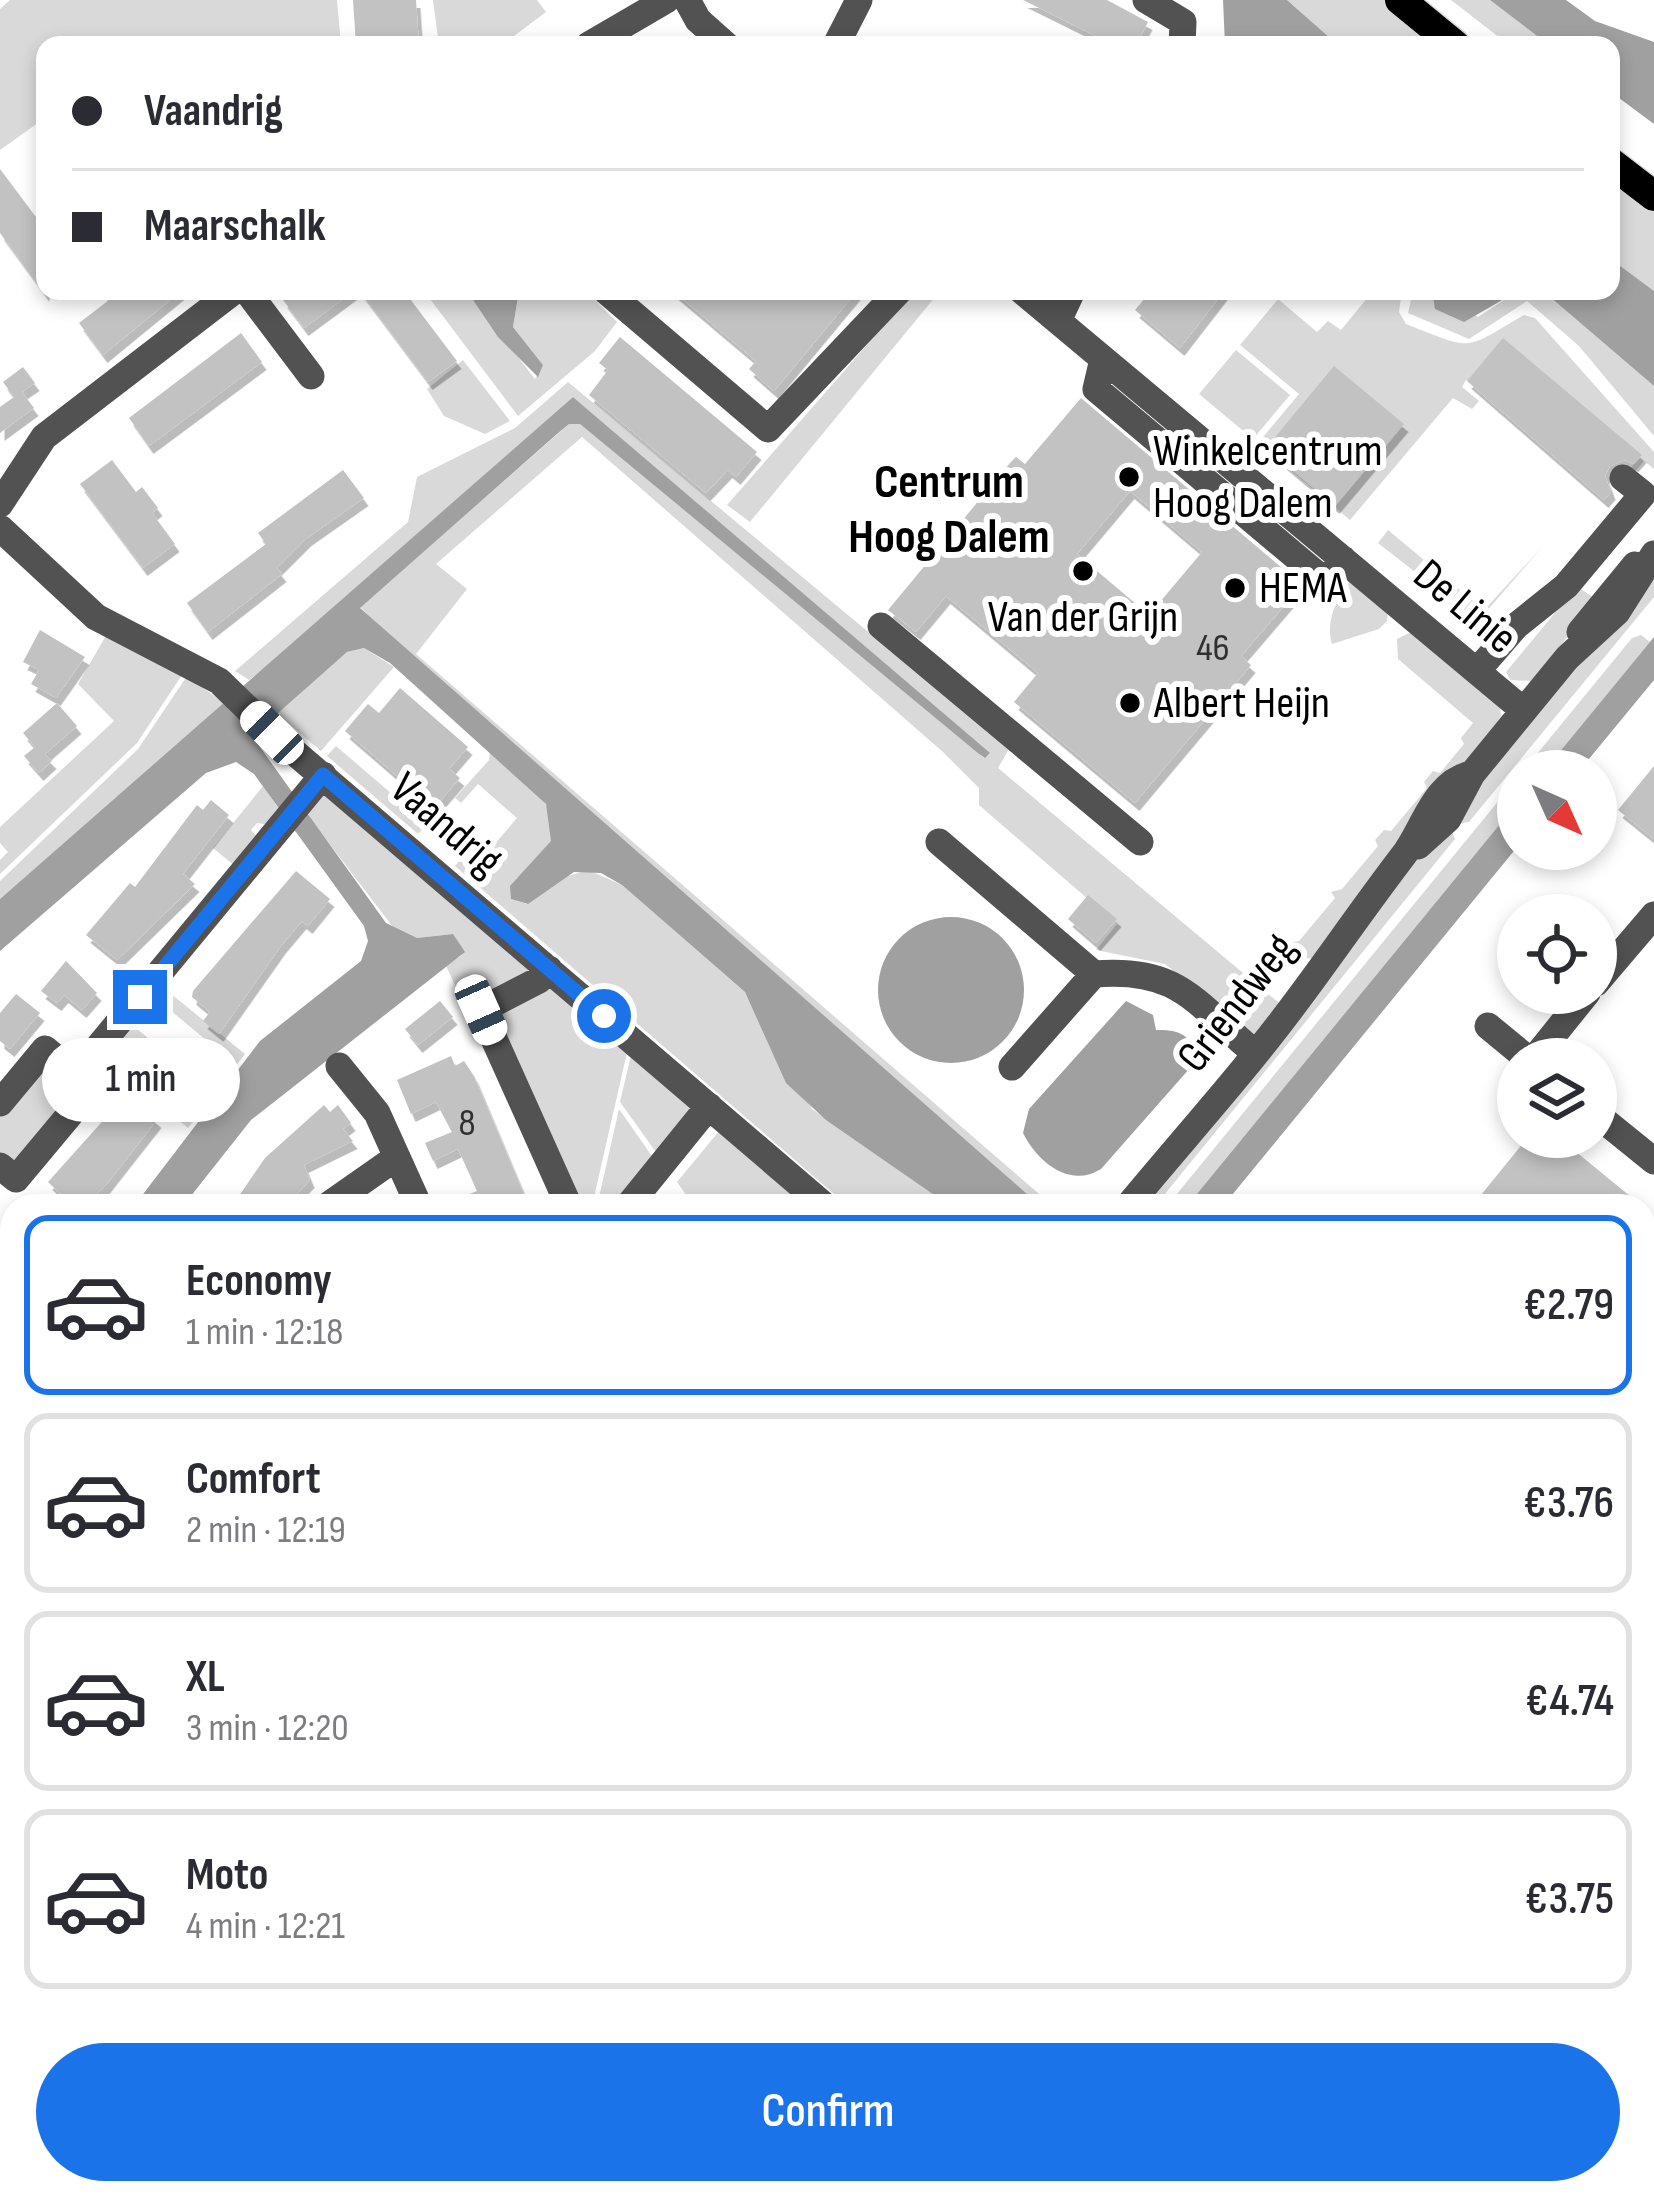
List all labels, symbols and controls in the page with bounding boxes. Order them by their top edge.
text: Vaandrig [144,84,283,139]
text: Maarschalk [144,199,326,254]
place label: Winkelcentrum Hoog Dalem [1153,424,1383,531]
district label: Centrum Hoog Dalem [848,454,1050,566]
marker: Winkelcentrum Hoog Dalem [1116,464,1142,490]
street label: De Linie [1402,548,1528,666]
marker: Van der Grijn [1070,558,1096,584]
place label: HEMA [1259,561,1347,616]
marker: HEMA [1222,575,1248,601]
place label: Van der Grijn [988,590,1178,645]
house number: 46 [1196,625,1230,672]
place label: Albert Heijn [1153,676,1330,731]
marker: Albert Heijn [1117,690,1143,716]
car [234,695,310,771]
north arrow [1497,750,1617,870]
map controls [1497,750,1617,1158]
street label: Vaandrig [379,761,513,889]
button: locate [1497,894,1617,1014]
street label: Griendweg [1166,923,1308,1083]
route end [113,970,167,1024]
car [450,970,512,1050]
route start [577,989,631,1043]
button: layers [1497,1038,1617,1158]
callout: 1 min [41,1039,239,1123]
text: 1 min [106,1056,176,1103]
house number: 8 [458,1100,476,1147]
icon: car [42,1251,150,1359]
text: Economy [186,1254,332,1309]
text: €2.79 [1524,1278,1614,1333]
text: 1 min · 12:18 [186,1309,343,1356]
icon: car [42,1449,150,1557]
text: Comfort [186,1452,321,1507]
text: €3.76 [1523,1476,1614,1531]
text: 2 min · 12:19 [186,1507,346,1554]
icon: car [42,1647,150,1755]
text: XL [186,1650,225,1705]
text: €4.74 [1525,1674,1614,1729]
text: 3 min · 12:20 [186,1705,349,1752]
icon: car [42,1845,150,1953]
text: Moto [186,1848,268,1903]
text: €3.75 [1525,1872,1614,1927]
text: 4 min · 12:21 [186,1903,345,1950]
button: Confirm [36,2043,1620,2181]

